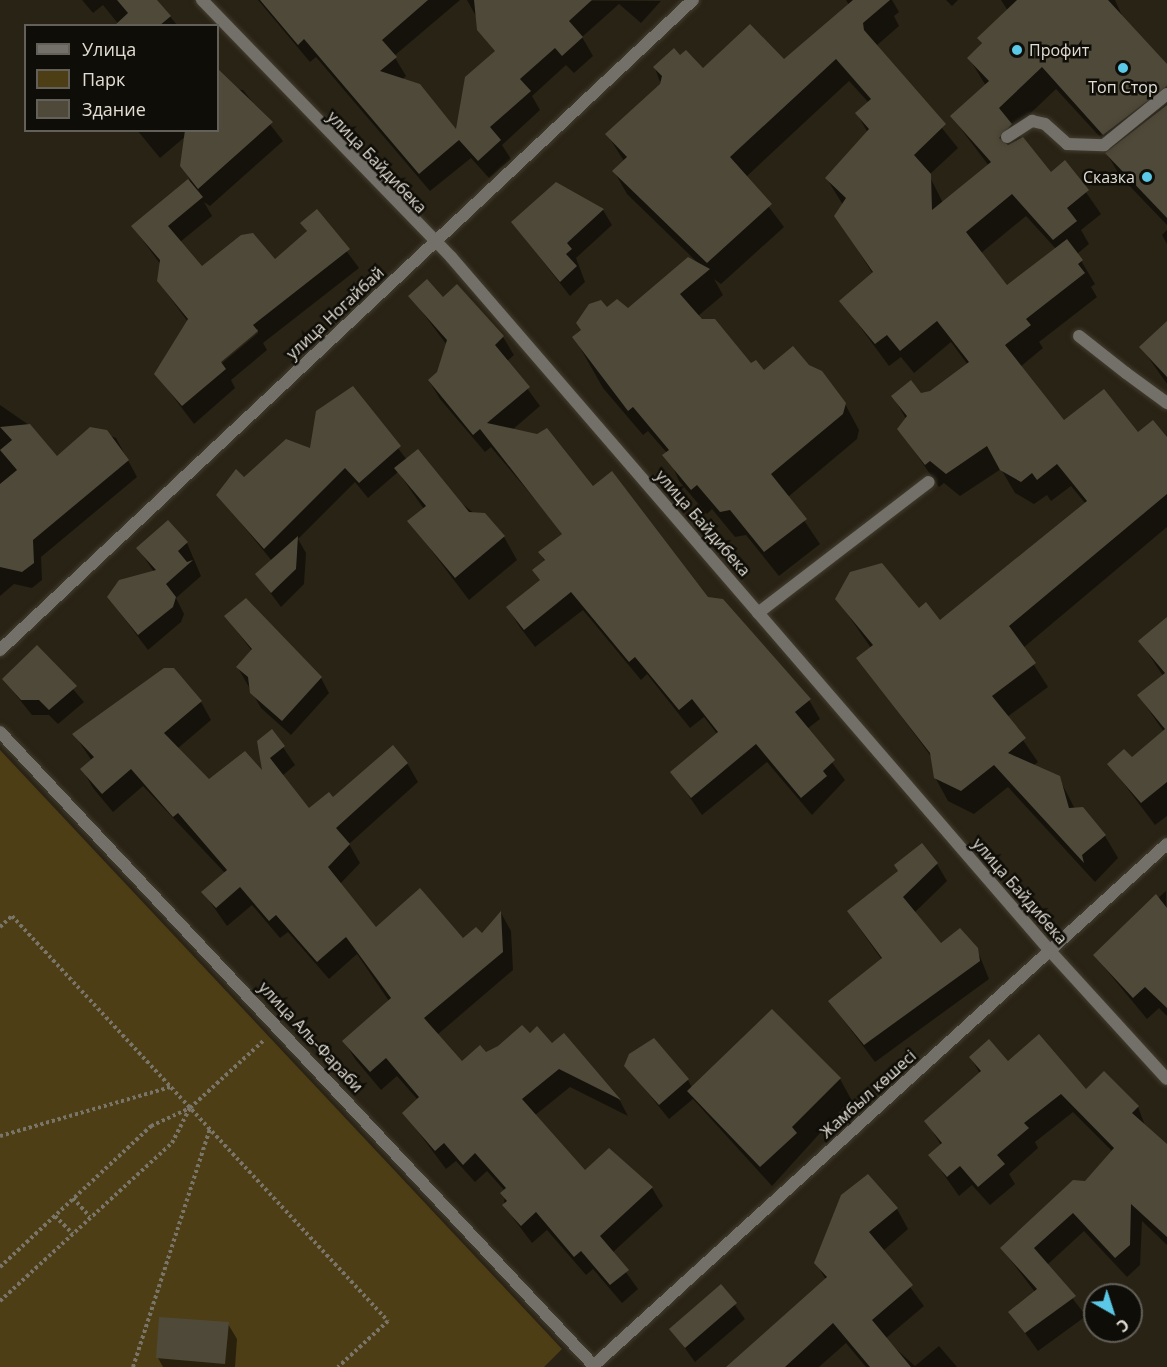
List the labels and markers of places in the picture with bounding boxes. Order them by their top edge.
place label: Профит [1029,40,1089,60]
marker: Профит [1010,43,1024,57]
marker: Топ Стор [1116,61,1130,75]
place label: Топ Стор [1088,77,1158,97]
place label: Сказка [1083,167,1135,187]
marker: Сказка [1140,170,1154,184]

